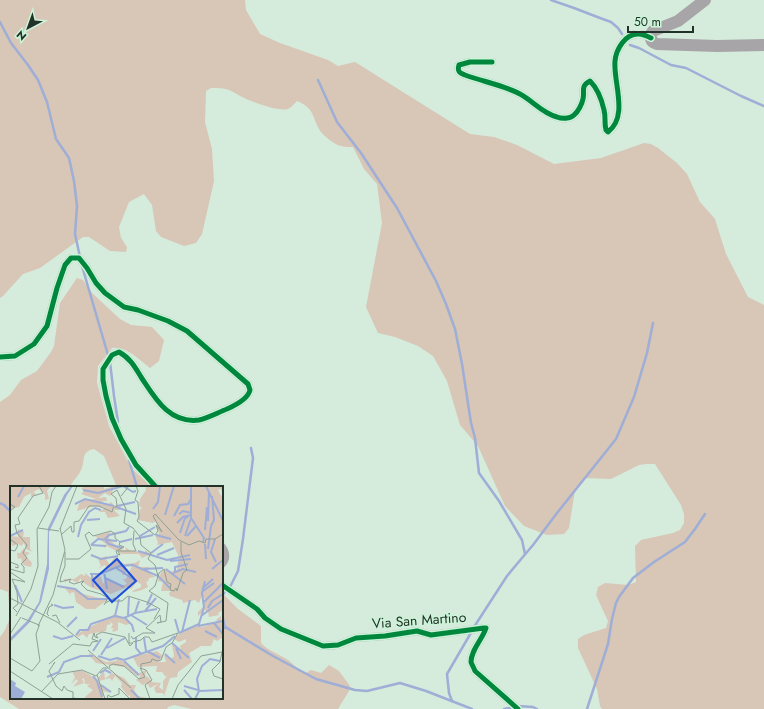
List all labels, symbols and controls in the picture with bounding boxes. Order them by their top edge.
north arrow [8,8,48,48]
scale bar [628,8,693,34]
text: 50 m [634,13,661,31]
text: N [13,27,30,44]
inset map [10,486,223,699]
street label: Via San Martino [371,607,467,633]

